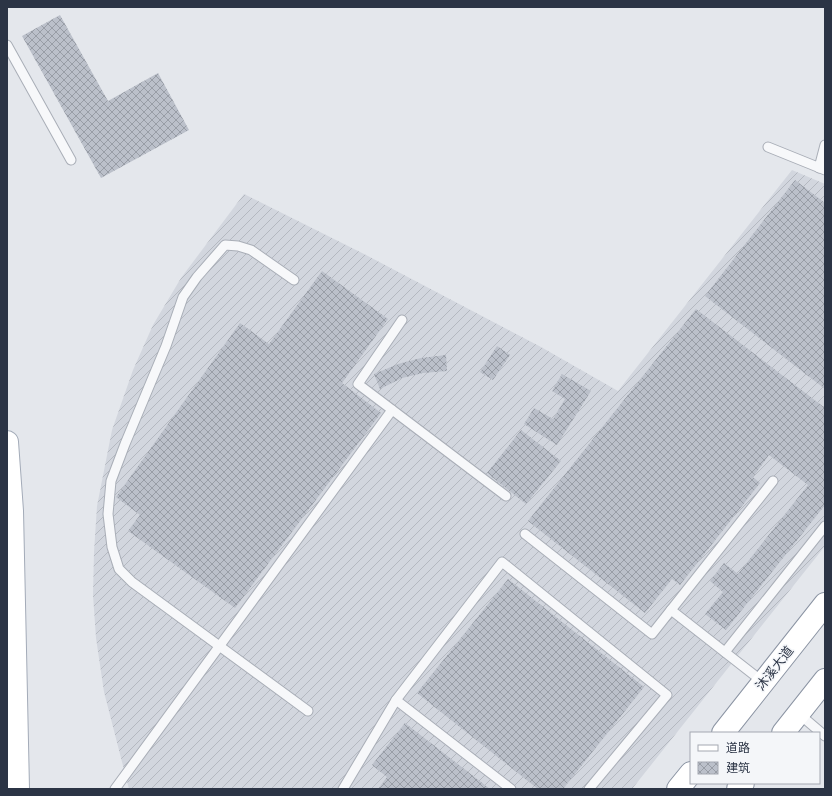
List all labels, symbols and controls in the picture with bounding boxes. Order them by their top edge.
street label: 沐溪大道 [751,642,797,694]
legend [690,732,820,784]
text: 道路 [726,739,750,756]
text: 建筑 [726,759,750,776]

